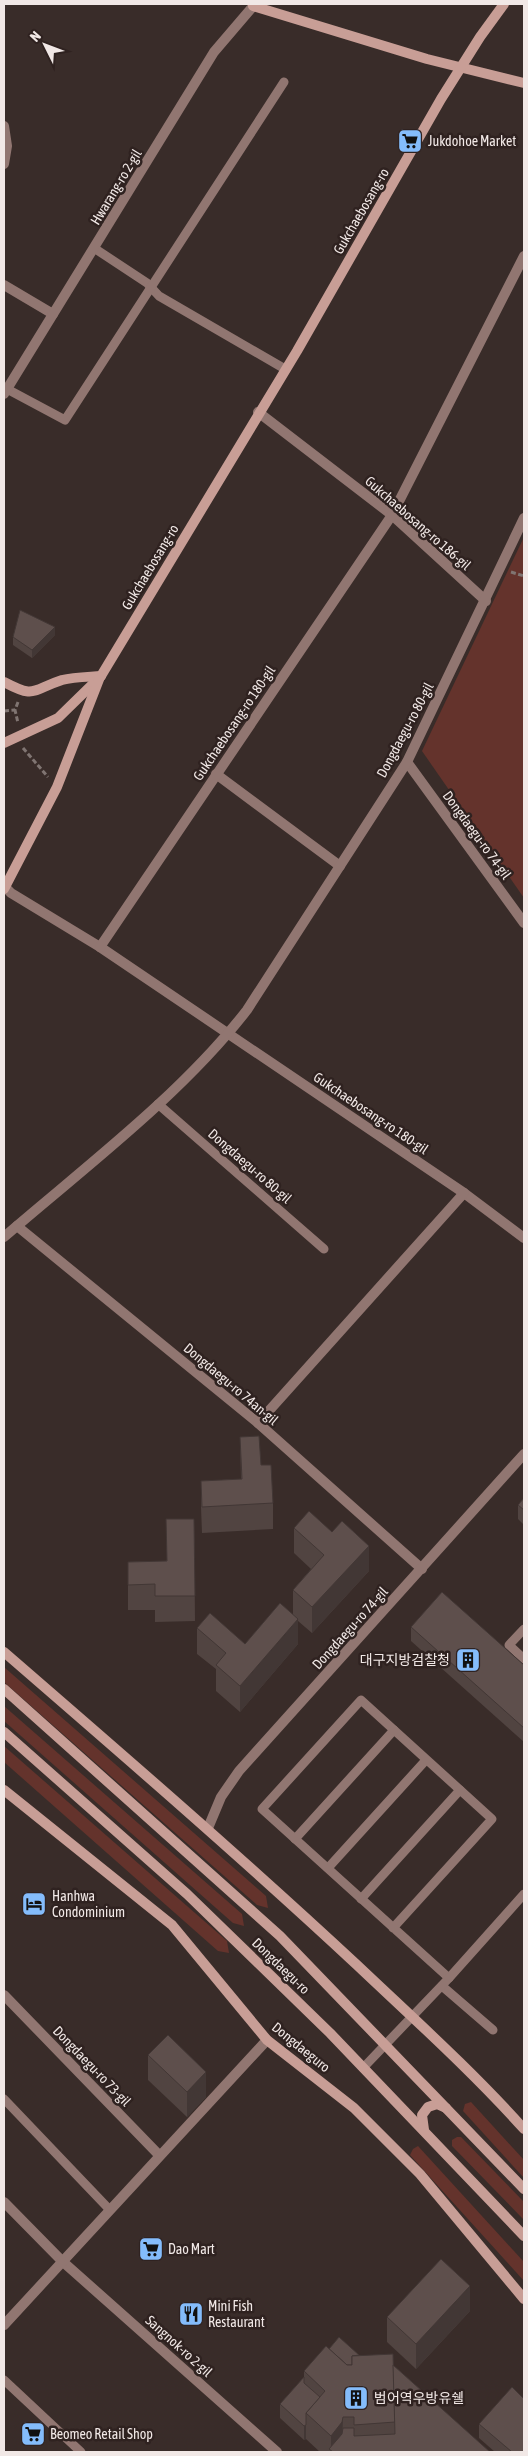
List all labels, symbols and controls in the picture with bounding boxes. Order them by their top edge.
north arrow [20,20,70,70]
text: N [27,28,44,45]
supermarket icon: Jukdohoe Market [397,128,423,154]
place label: Jukdohoe Market [428,133,516,149]
street label: Hwarang-ro 2-gil [87,146,145,228]
street label: Gukchaebosang-ro [330,165,392,257]
street label: Gukchaebosang-ro 186-gil [362,473,474,573]
street label: Gukchaebosang-ro [118,521,182,613]
street label: Gukchaebosang-ro 180-gil [190,662,278,783]
street label: Dongdaegu-ro 80-gil [373,680,437,780]
street label: Dongdaegu-ro 74-gil [440,788,514,882]
street label: Gukchaebosang-ro 180-gil [311,1069,432,1157]
street label: Dongdaegu-ro 80-gil [205,1126,295,1207]
street label: Dongdaegu-ro 74an-gil [181,1340,282,1428]
street label: Dongdaegu-ro 74-gil [309,1583,391,1672]
building icon: 대구지방검찰청 [455,1647,481,1673]
place label: 대구지방검찰청 [360,1652,450,1668]
place label: Hanhwa Condominium [52,1888,125,1920]
hotel icon: Hanhwa Condominium [21,1891,47,1917]
street label: Dongdaegu-ro [249,1935,313,1997]
street label: Dongdaeguro [269,2019,333,2075]
street label: Dongdaegu-ro 73-gil [50,2023,134,2110]
supermarket icon: Dao Mart [138,2236,164,2262]
place label: Dao Mart [168,2241,215,2257]
place label: Mini Fish Restaurant [208,2298,265,2330]
restaurant icon: Mini Fish Restaurant [178,2301,204,2327]
street label: Sangnok-ro 2-gil [142,2312,216,2380]
building icon: 범어역우방유쉘 [343,2385,369,2411]
place label: 범어역우방유쉘 [374,2390,464,2406]
supermarket icon: Beomeo Retail Shop [20,2421,46,2447]
place label: Beomeo Retail Shop [50,2426,153,2442]

